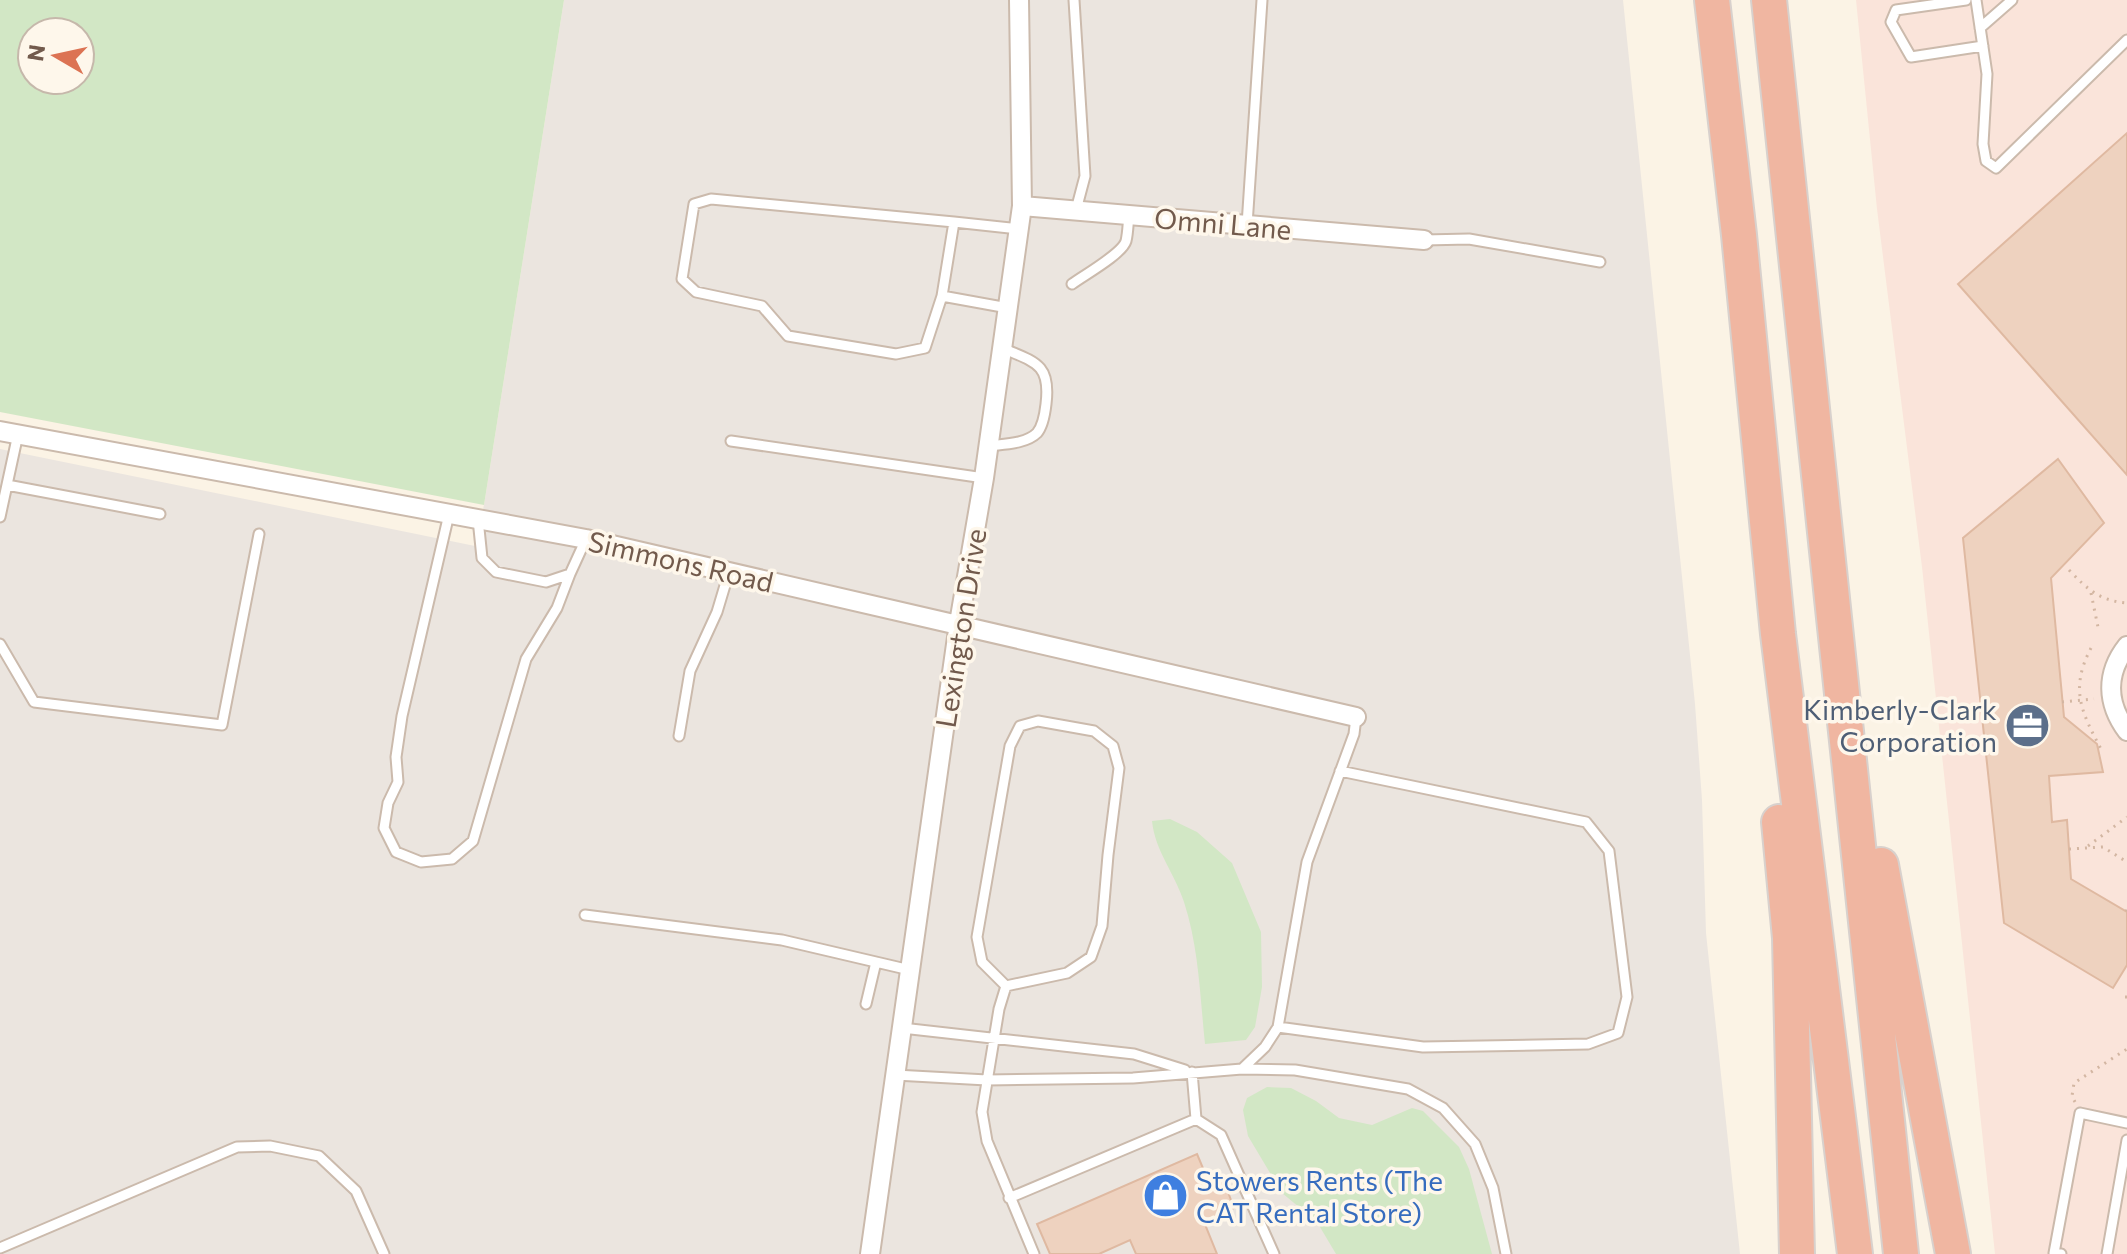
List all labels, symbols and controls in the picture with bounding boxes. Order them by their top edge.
north arrow [16,16,96,96]
text: N [21,43,50,63]
street label: Omni Lane [1153,200,1293,246]
street label: Simmons Road [585,523,777,599]
street label: Lexington Drive [927,526,993,730]
place label: Kimberly-Clark Corporation [1803,692,1997,758]
office icon: Kimberly-Clark Corporation [2004,701,2052,749]
place label: Stowers Rents (The CAT Rental Store) [1196,1163,1443,1229]
shop icon: Stowers Rents (The CAT Rental Store) [1141,1172,1189,1220]

